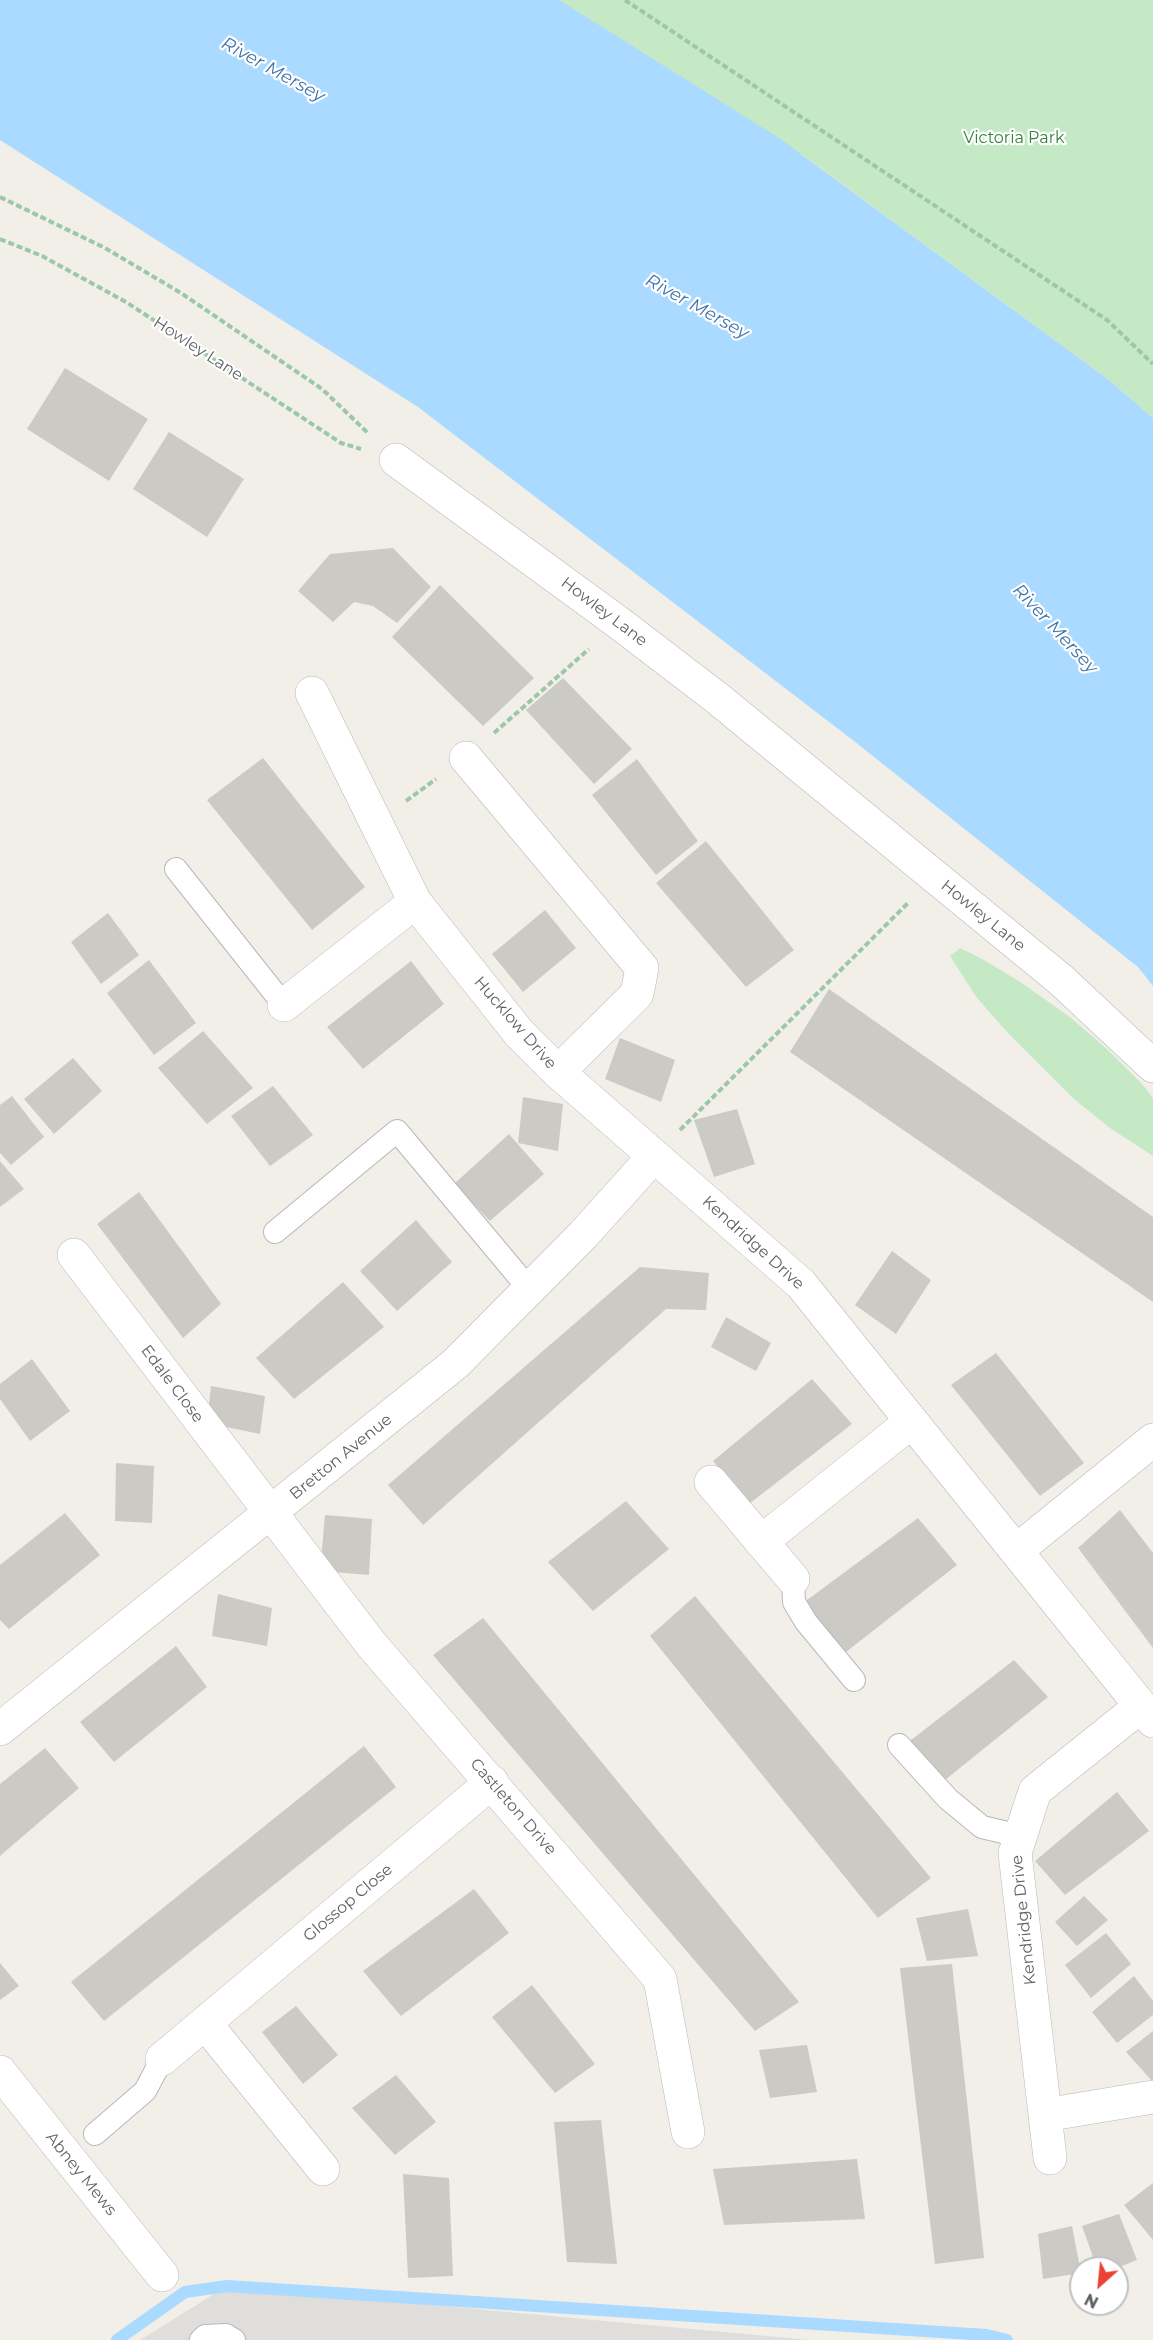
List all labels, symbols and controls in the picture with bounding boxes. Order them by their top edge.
water label: River Mersey [218,33,328,107]
park label: Victoria Park [963,128,1065,148]
water label: River Mersey [642,270,752,344]
street label: Howley Lane [150,313,246,385]
street label: Howley Lane [557,573,651,651]
water label: River Mersey [1008,580,1102,678]
street label: Howley Lane [937,876,1029,956]
street label: Hucklow Drive [470,973,560,1073]
street label: Kendridge Drive [698,1192,808,1294]
street label: Edale Close [137,1341,207,1427]
street label: Bretton Avenue [286,1410,396,1504]
street label: Castleton Drive [466,1755,560,1859]
street label: Kendridge Drive [1008,1854,1040,1986]
street label: Glossop Close [299,1860,397,1946]
street label: Abney Mews [41,2128,121,2220]
north arrow [1069,2256,1129,2316]
text: N [1081,2289,1102,2312]

